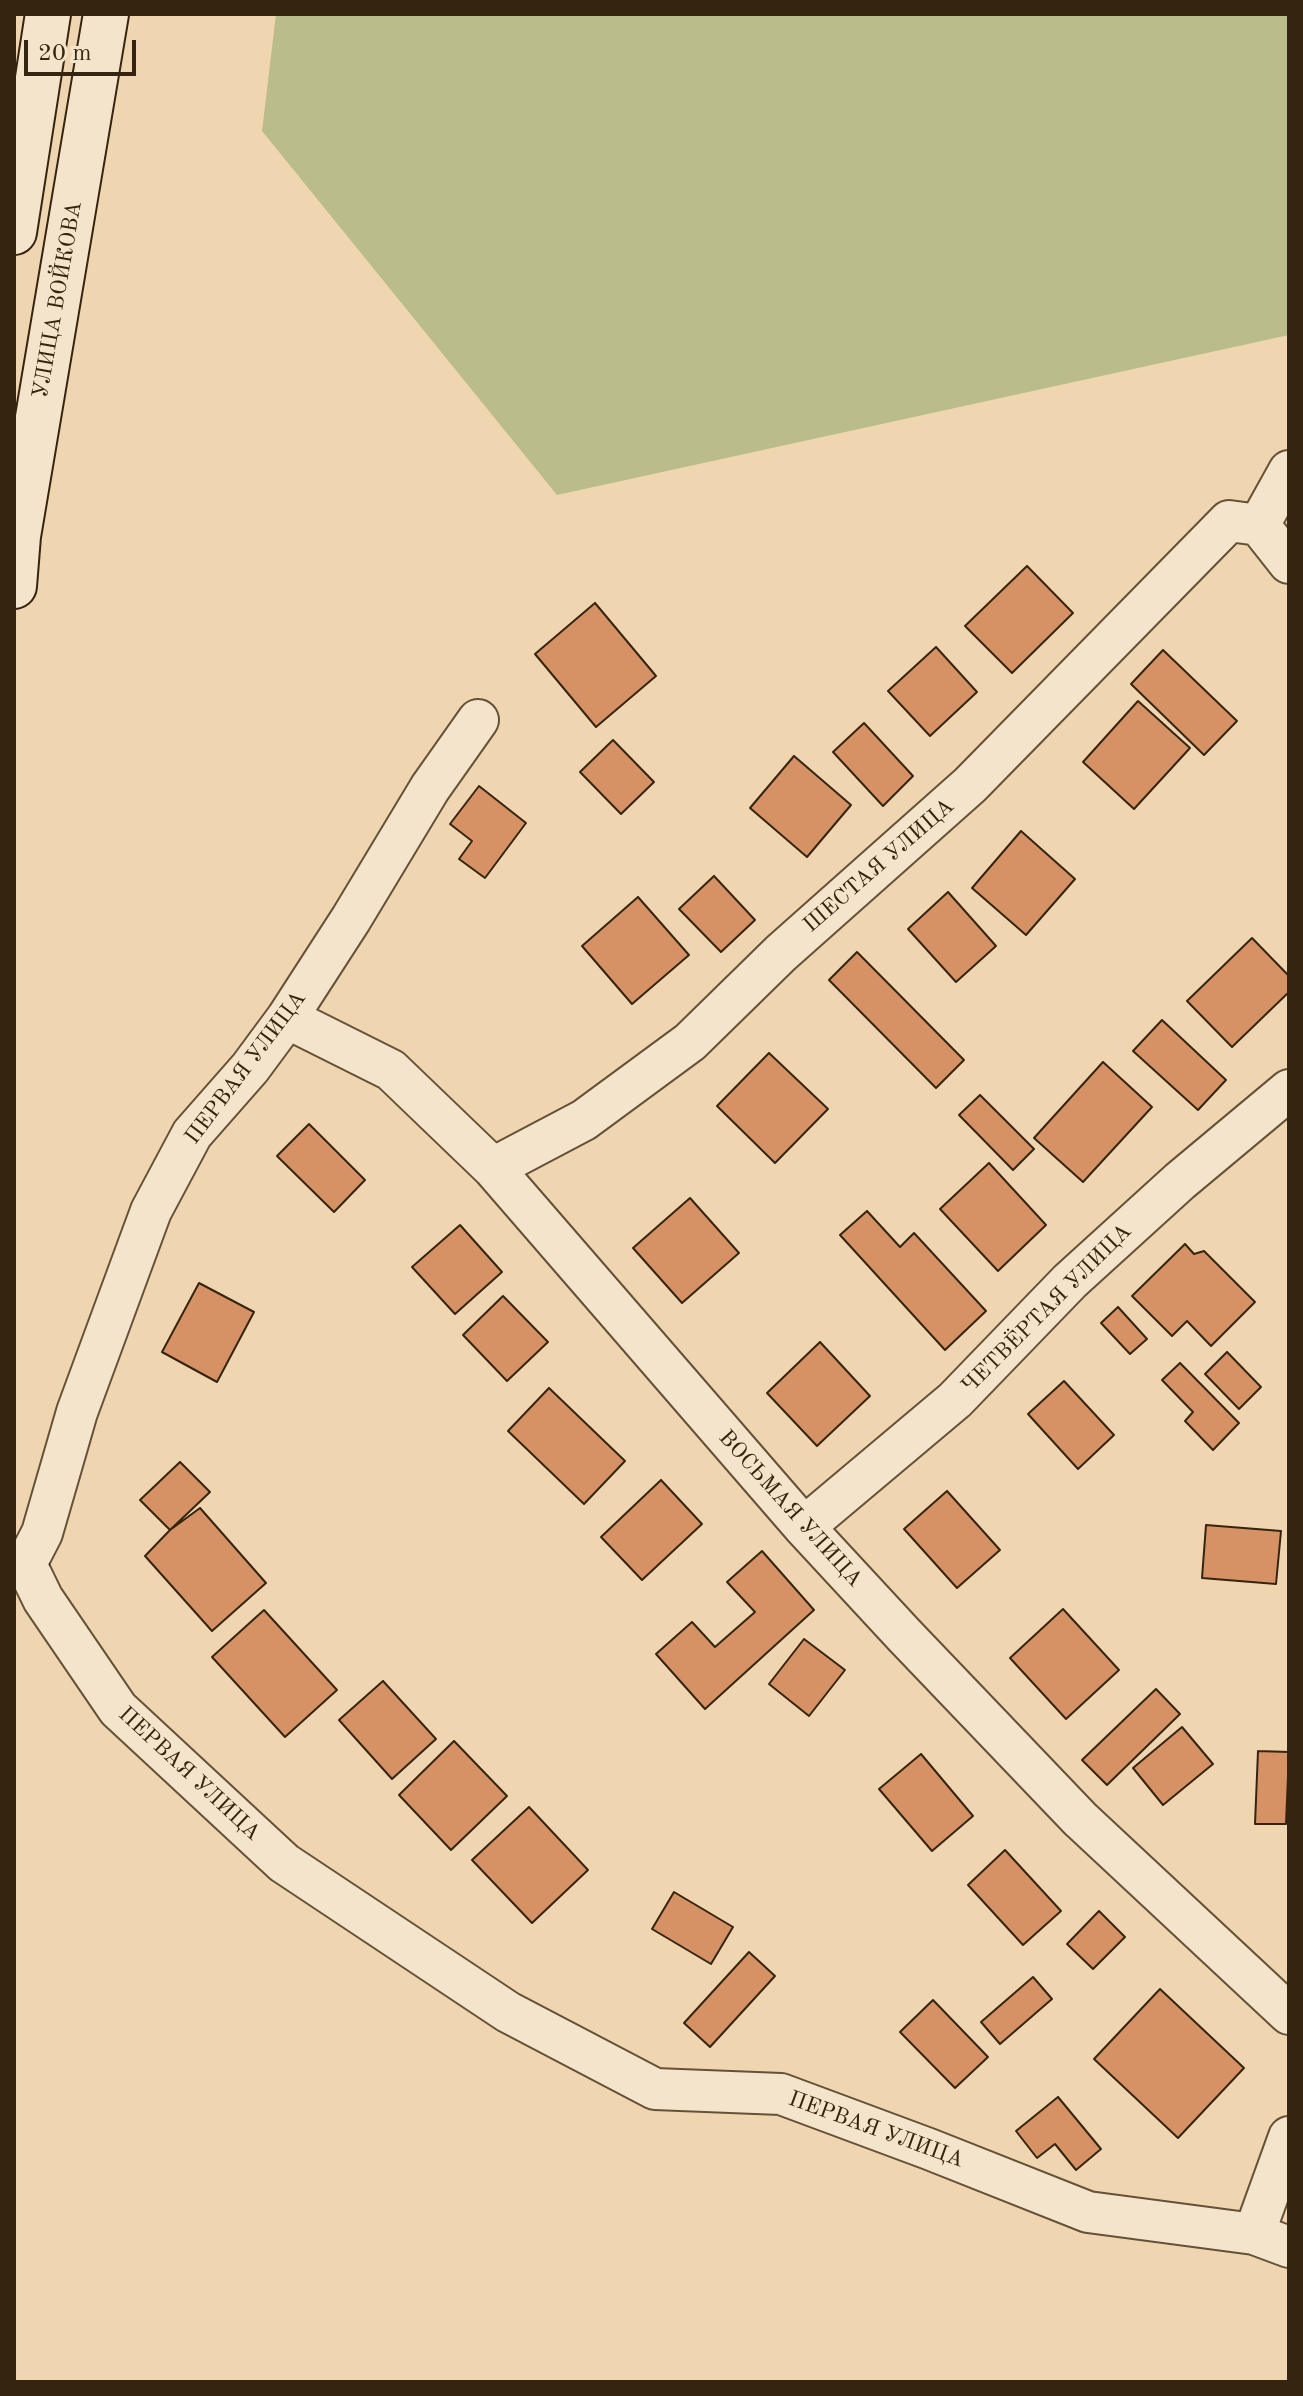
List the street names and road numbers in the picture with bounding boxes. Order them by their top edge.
street label: УЛИЦА ВОЙКОВА [28,199,88,401]
street label: ШЕСТАЯ УЛИЦА [798,793,960,939]
street label: ПЕРВАЯ УЛИЦА [180,986,312,1150]
street label: ЧЕТВЁРТАЯ УЛИЦА [957,1219,1137,1399]
street label: ВОСЬМАЯ УЛИЦА [713,1425,867,1593]
street label: ПЕРВАЯ УЛИЦА [112,1701,266,1847]
street label: ПЕРВАЯ УЛИЦА [785,2086,967,2174]

